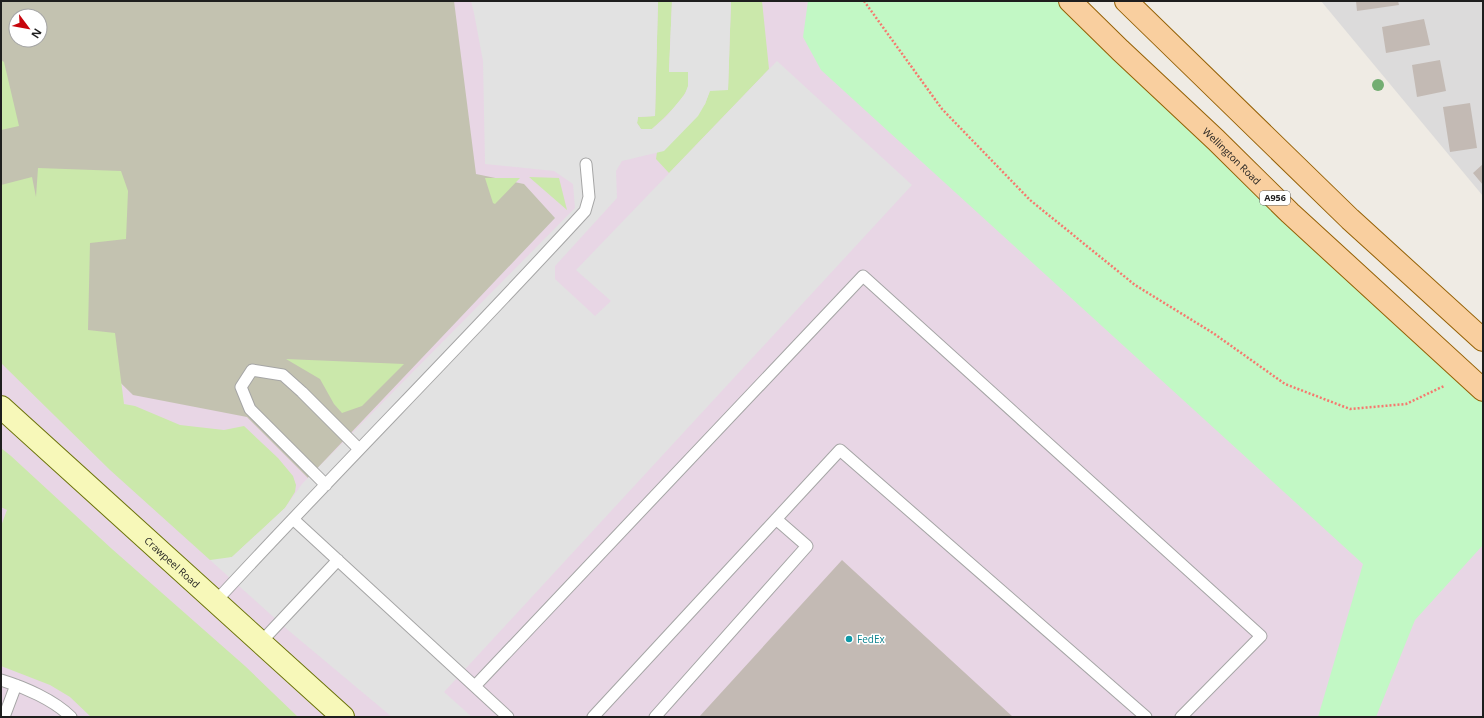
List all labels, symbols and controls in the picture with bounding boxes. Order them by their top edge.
north arrow [8,8,48,48]
text: N [28,26,46,41]
street label: Wellington Road [1200,124,1264,187]
road number: A956 [1260,191,1290,205]
street label: Crawpeel Road [141,533,203,591]
place label: FedEx [857,632,885,646]
marker: FedEx [844,634,854,644]

